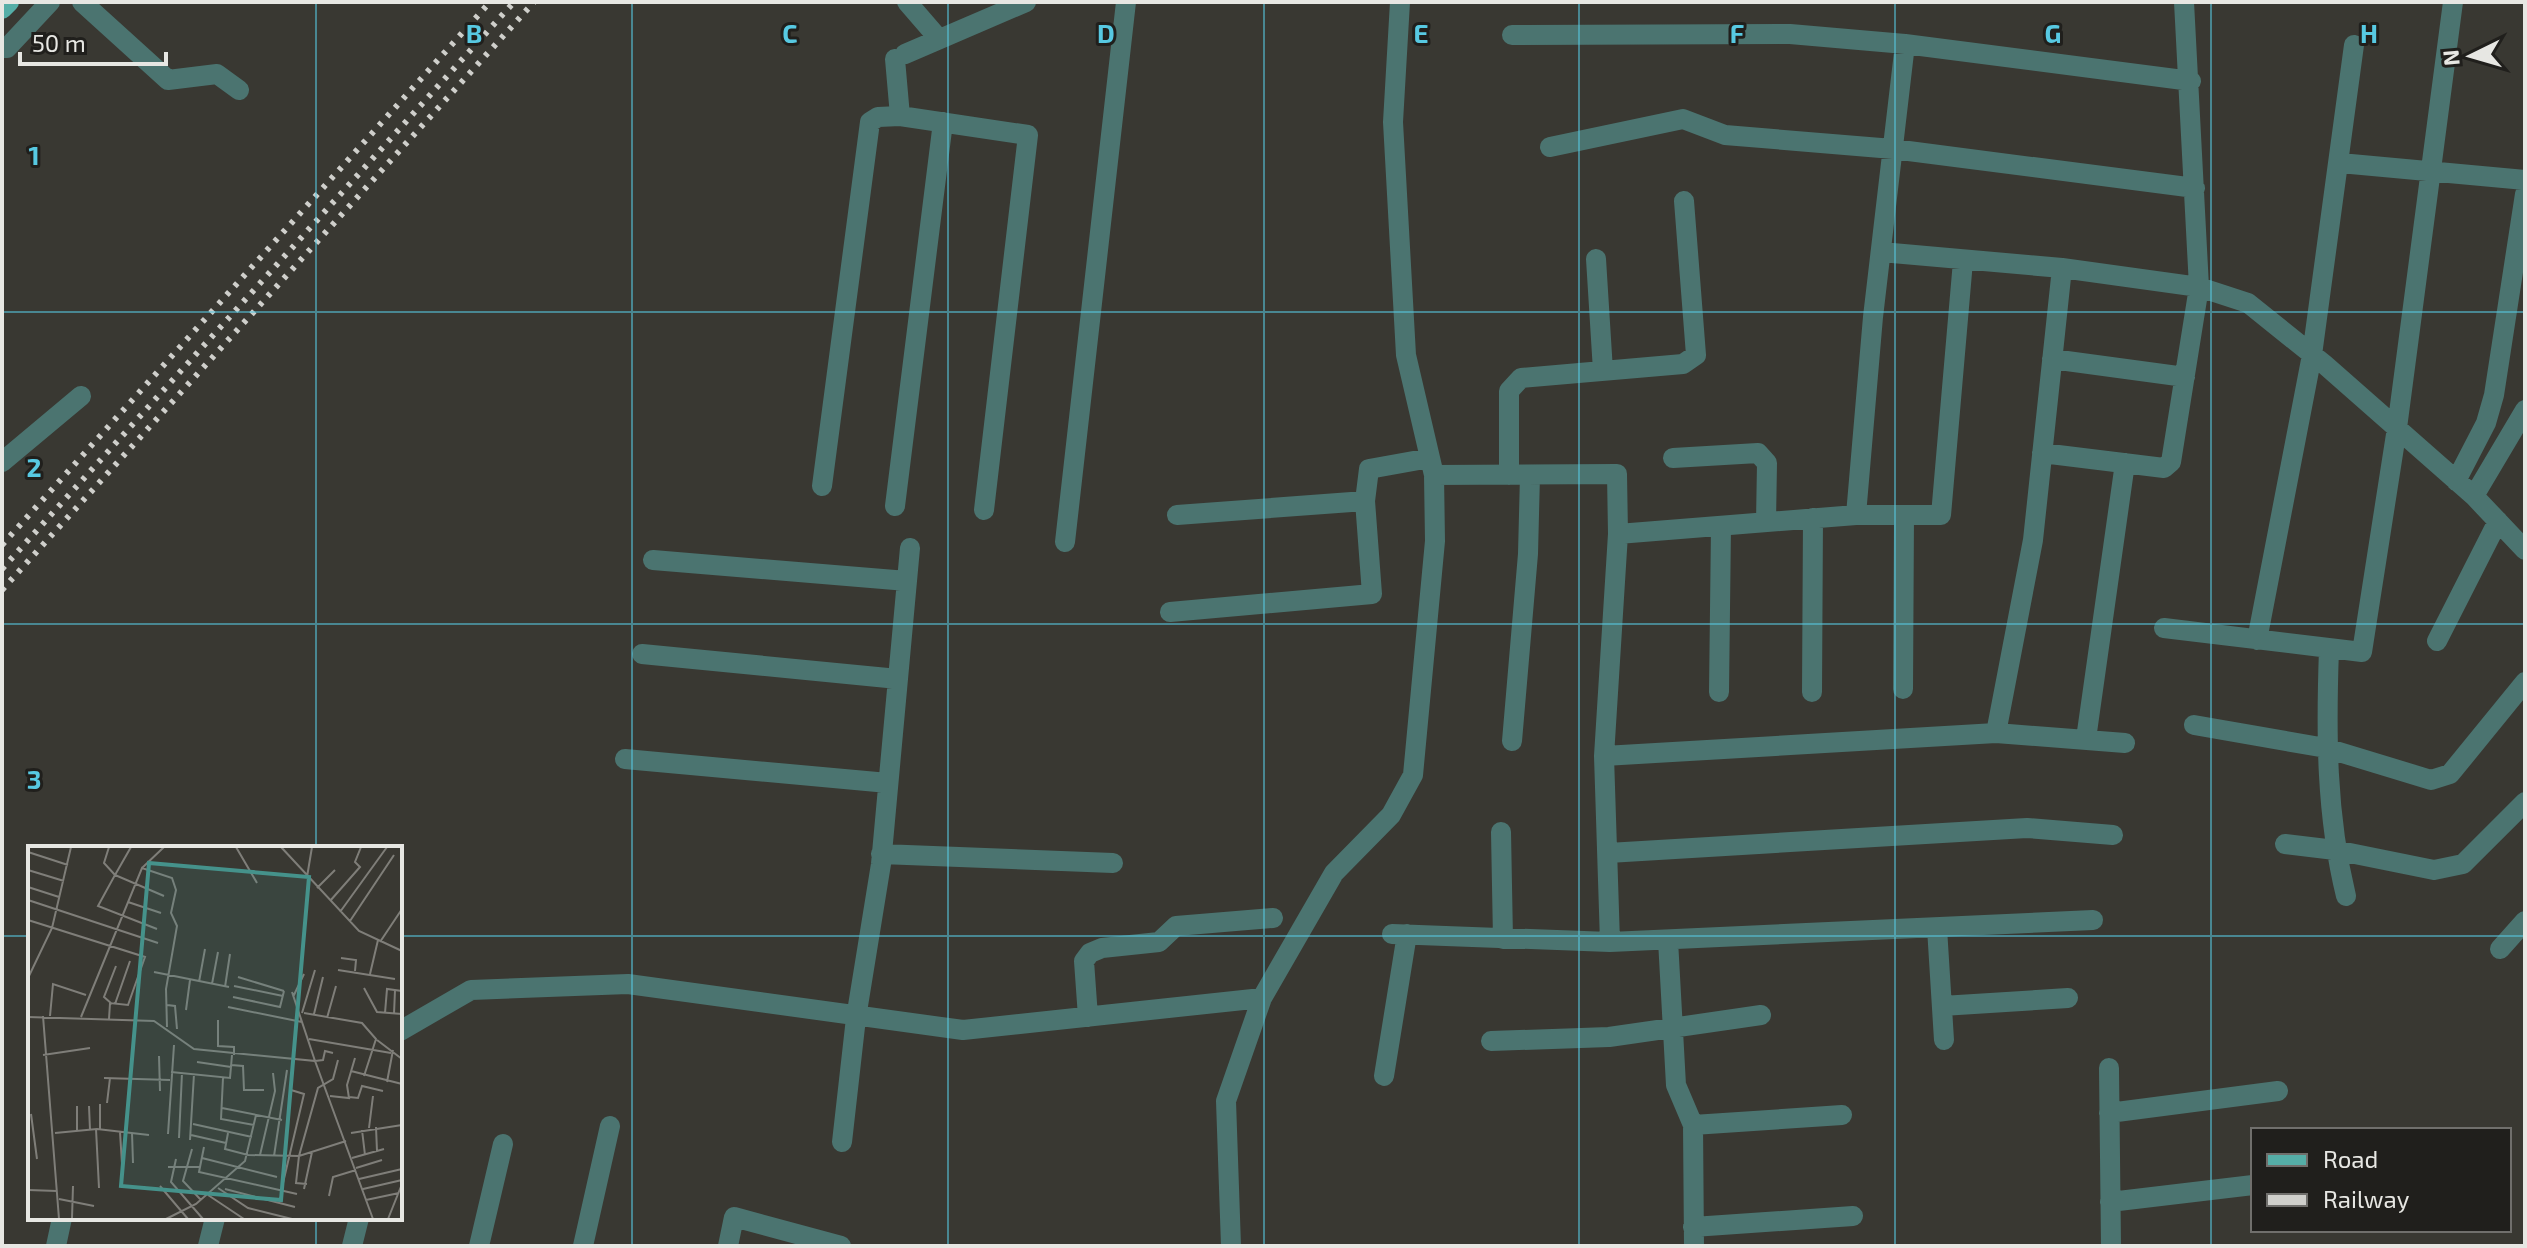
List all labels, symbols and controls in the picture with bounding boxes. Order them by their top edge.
scale bar [20,16,166,66]
north arrow [2431,16,2511,96]
text: B [466,17,482,48]
text: C [782,17,798,48]
text: D [1097,17,1115,48]
text: E [1413,17,1429,48]
text: F [1730,17,1744,48]
text: G [2045,17,2061,48]
text: H [2360,17,2378,48]
text: 50 m [32,28,86,57]
text: N [2436,49,2464,67]
text: 1 [28,139,40,170]
text: 2 [26,451,42,482]
text: 3 [27,763,41,794]
inset map [28,846,402,1220]
legend [2251,1128,2511,1232]
text: Road [2323,1144,2378,1173]
text: Railway [2323,1184,2410,1213]

